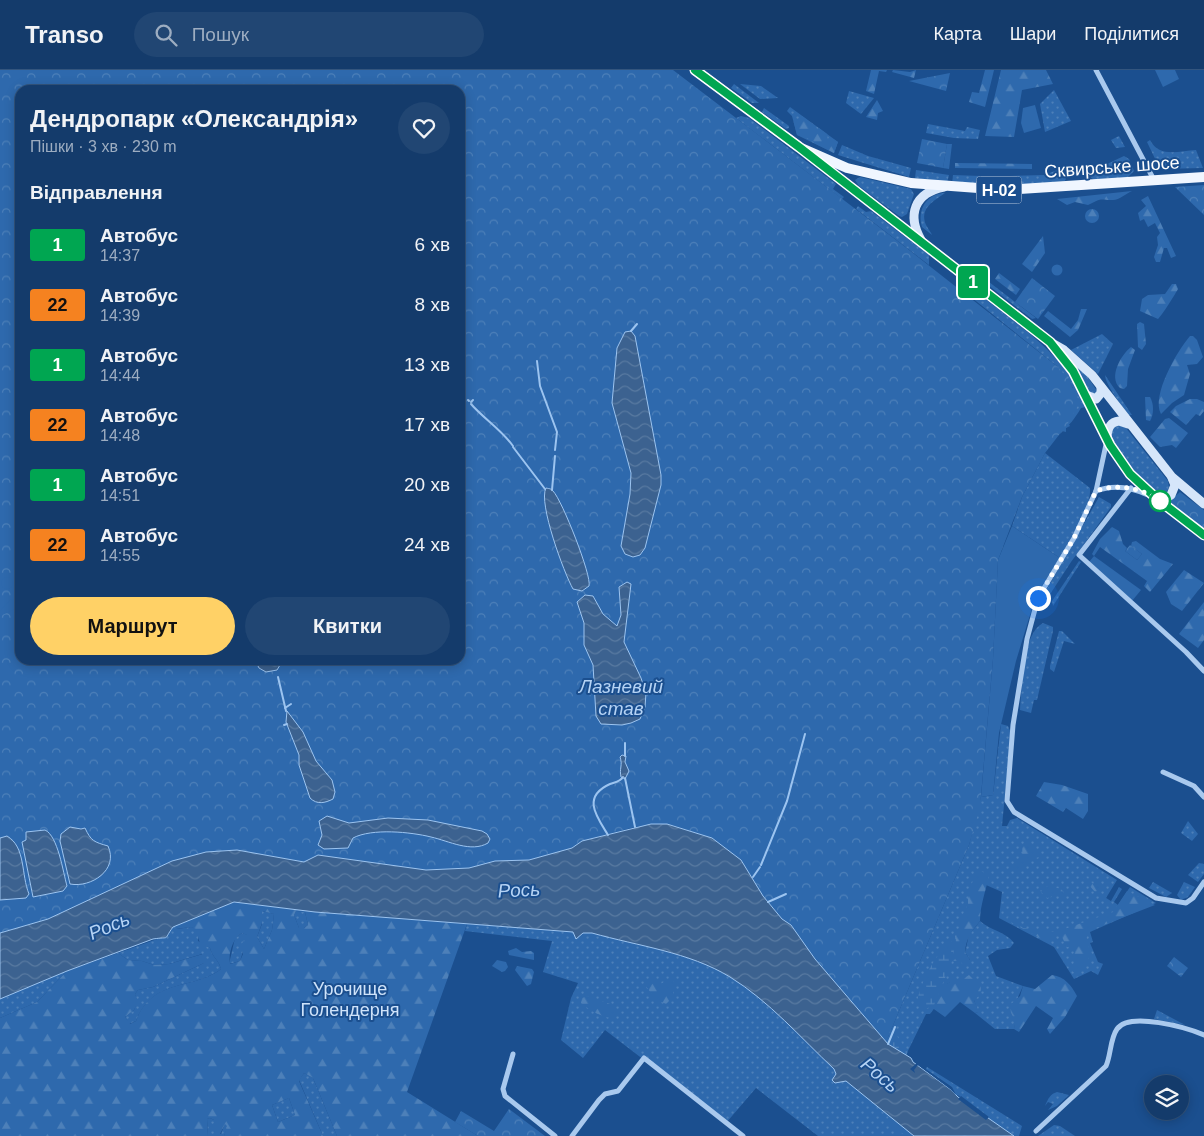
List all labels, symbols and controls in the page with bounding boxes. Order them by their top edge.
search box [134,12,484,57]
text: Transo [25,21,104,48]
icon: search [152,21,180,49]
text: Пошук [192,24,249,45]
text: Карта [934,24,982,44]
text: Шари [1010,24,1056,44]
text: Поділитися [1084,24,1179,44]
button: heart [398,102,450,154]
text: Дендропарк «Олександрія» [30,105,358,132]
text: Пішки · 3 хв · 230 m [30,138,177,155]
street label: Сквирське шосе [1044,152,1180,182]
road number: Н-02 [976,176,1022,204]
text: Відправлення [30,182,163,203]
text: Автобус [100,225,178,246]
text: 6 хв [415,234,450,255]
text: 1 [52,235,63,255]
text: 14:37 [100,247,140,264]
line badge: 1 [957,266,989,298]
text: 1 [968,272,978,292]
text: Автобус [100,285,178,306]
text: 8 хв [415,294,450,315]
text: 22 [47,295,68,315]
text: 14:39 [100,307,140,324]
text: Автобус [100,345,178,366]
text: 13 хв [404,354,450,375]
text: 1 [52,355,63,375]
text: 14:44 [100,367,140,384]
text: Автобус [100,405,178,426]
text: 17 хв [404,414,450,435]
text: 22 [47,415,68,435]
text: 14:48 [100,427,140,444]
text: Автобус [100,465,178,486]
text: 20 хв [404,474,450,495]
text: 1 [52,475,63,495]
text: 14:51 [100,487,140,504]
unlabelled marker [1149,490,1171,512]
text: Автобус [100,525,178,546]
text: 24 хв [404,534,450,555]
text: 22 [47,535,68,555]
text: 14:55 [100,547,140,564]
your location [1026,586,1051,611]
button: Маршрут [30,597,235,655]
button: Квитки [245,597,450,655]
water label: Лазневий став [577,676,663,719]
water label: Рось [497,878,541,902]
water label: Рось [85,908,133,944]
park label: Урочище Голендерня [301,979,399,1020]
water label: Рось [857,1053,903,1097]
map controls [1144,1075,1189,1120]
button: layers [1144,1075,1189,1120]

